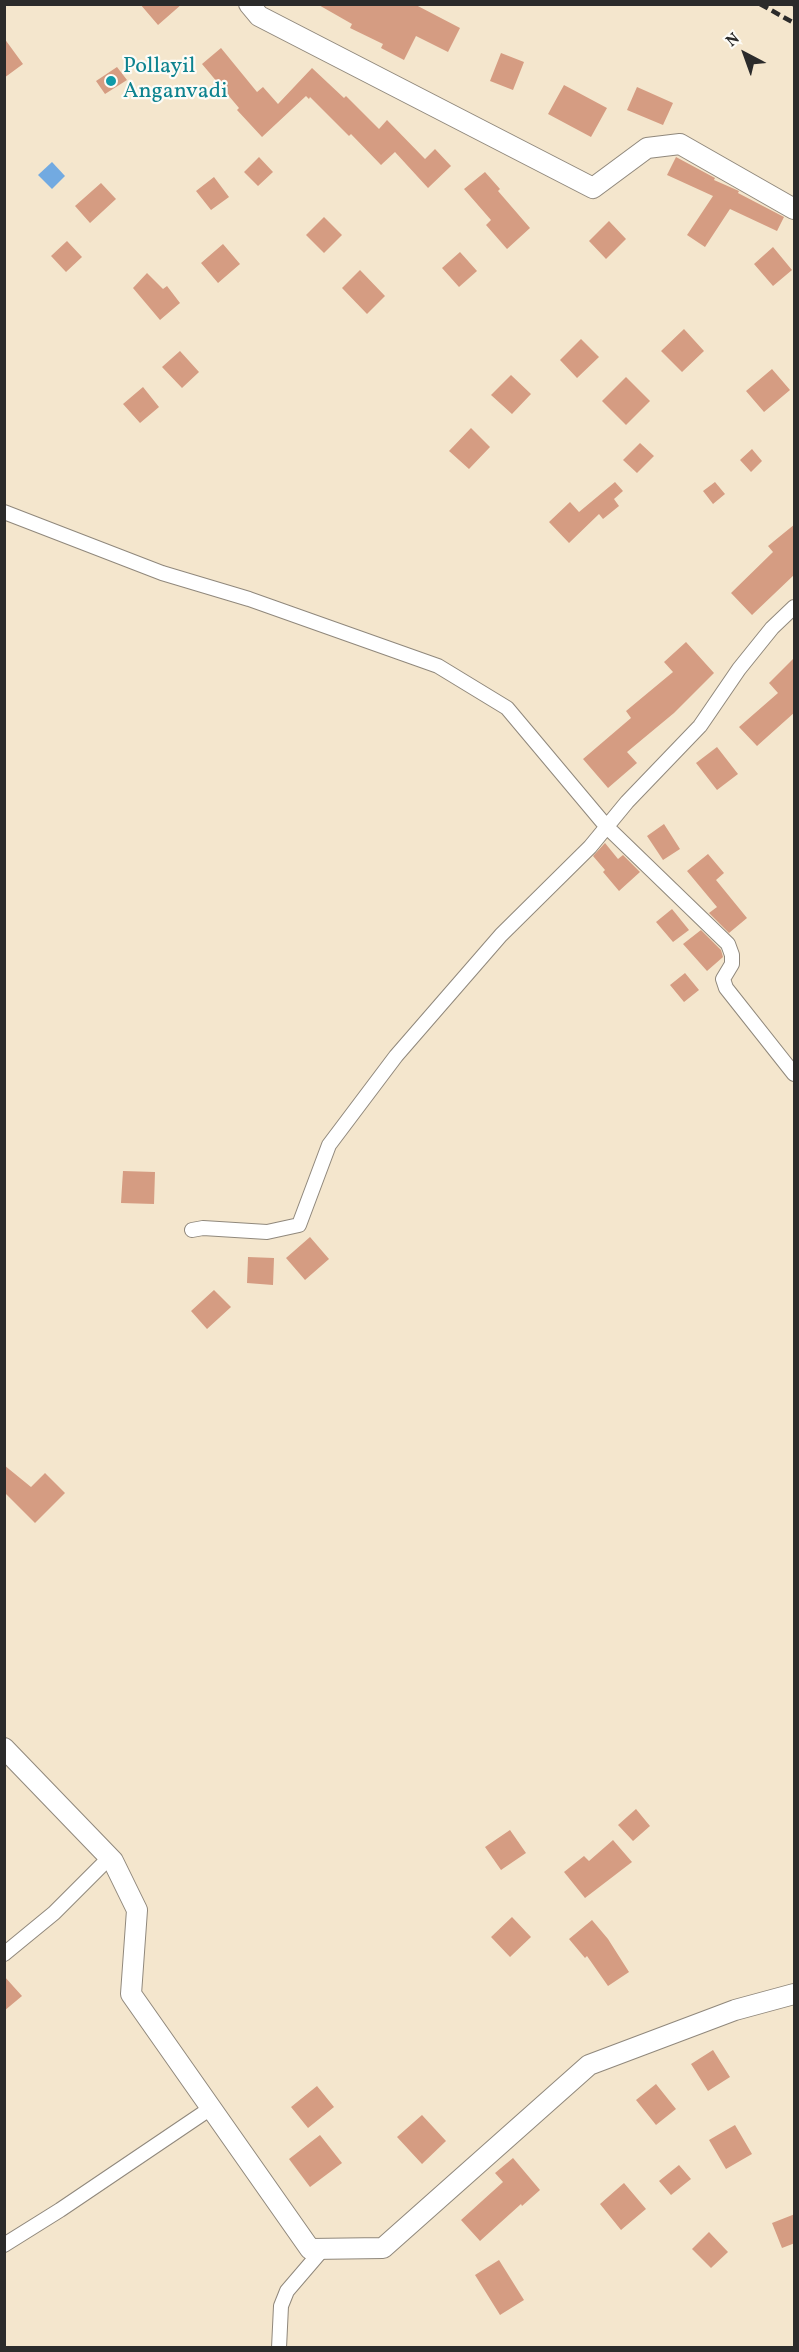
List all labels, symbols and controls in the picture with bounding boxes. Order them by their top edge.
north arrow [715,24,775,84]
text: N [722,28,745,53]
place label: Pollayil Anganvadi [123,55,228,106]
marker: Pollayil Anganvadi [104,74,118,88]

